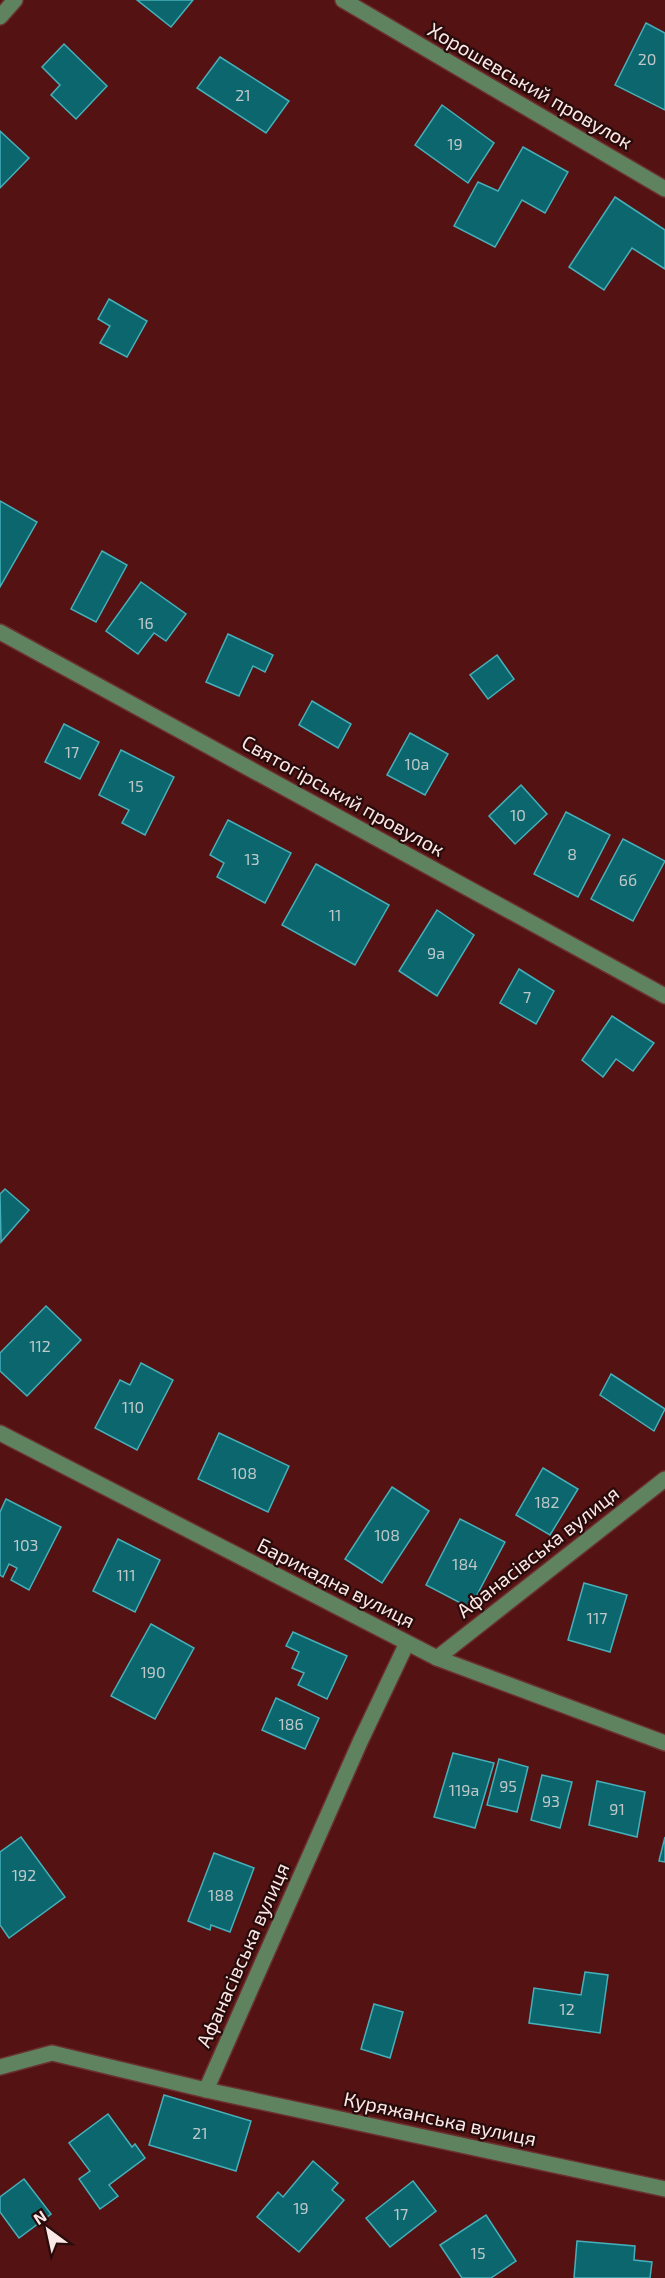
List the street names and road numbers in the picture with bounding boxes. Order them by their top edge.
street label: Хорошевський провулок [423,17,637,155]
street label: Святогірський провулок [237,729,449,862]
street label: Афанасівська вулиця [451,1480,624,1623]
street label: Барикадна вулиця [253,1532,419,1633]
street label: Афанасівська вулиця [191,1859,295,2051]
street label: Куряжанська вулиця [341,2086,539,2151]

